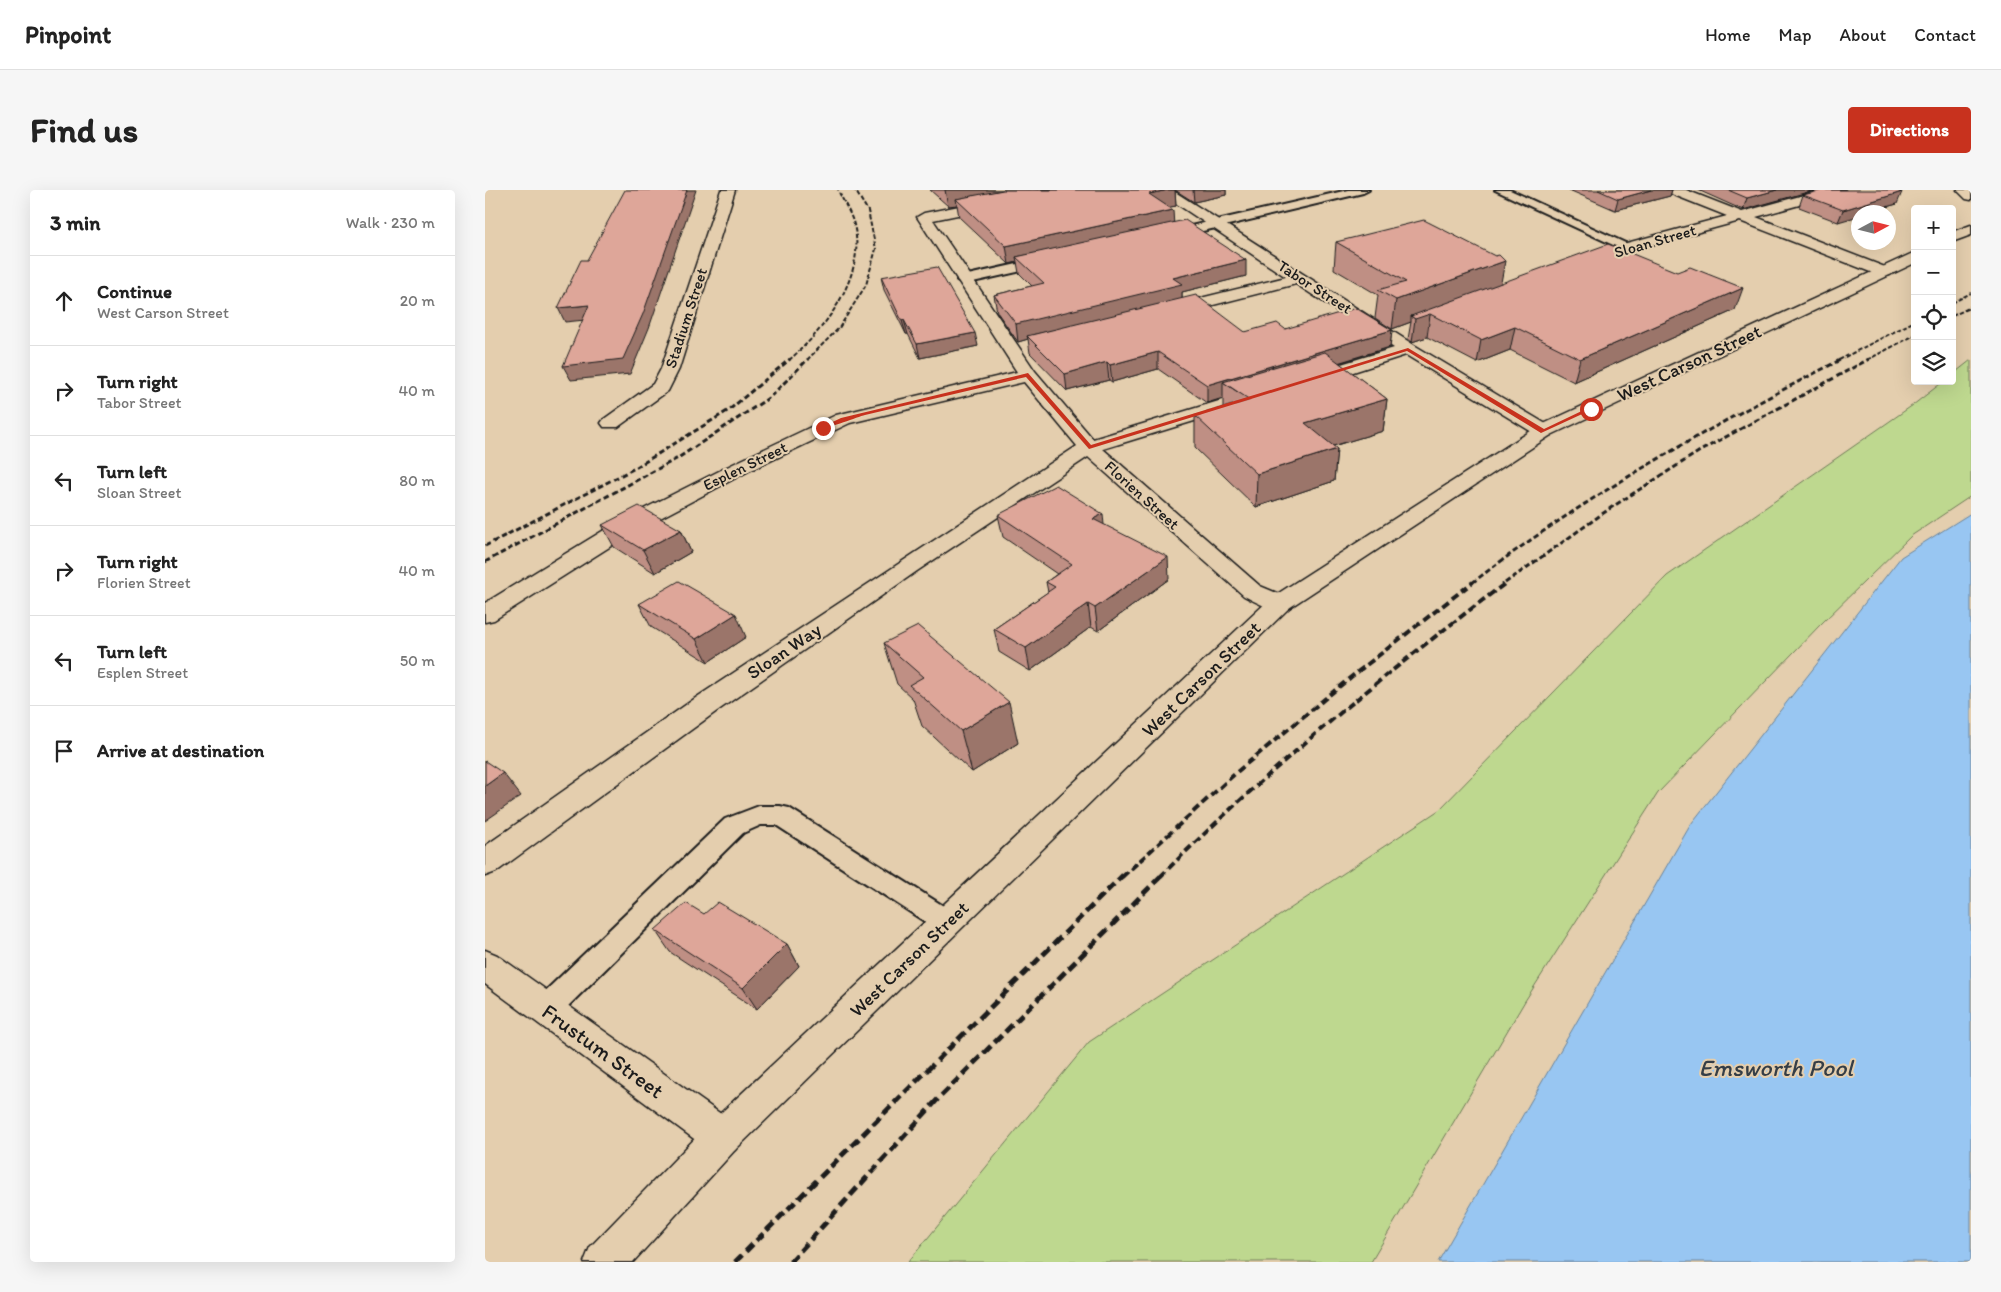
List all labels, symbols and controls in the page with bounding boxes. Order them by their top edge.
text: Pinpoint [25,20,111,49]
text: Home [1705,24,1751,46]
text: Map [1779,24,1812,46]
text: About [1840,24,1886,46]
text: Contact [1914,24,1976,46]
button: Directions [1848,107,1971,153]
text: Find us [30,109,138,151]
north arrow [1851,205,1896,250]
map controls [1911,205,1956,385]
button: + [1911,205,1956,250]
text: 3 min [50,210,100,235]
text: Walk · 230 m [346,213,435,232]
street label: Sloan Street [1612,220,1698,262]
button: − [1911,250,1956,295]
street label: Tabor Street [1274,256,1356,318]
street label: Stadium Street [661,265,711,371]
text: Continue [97,280,172,303]
icon: ahead [50,287,78,315]
text: 20 m [400,291,435,310]
button: locate [1911,295,1956,340]
text: West Carson Street [97,303,229,322]
street label: West Carson Street [1613,319,1765,407]
button: layers [1911,340,1956,385]
text: Turn right [97,370,178,393]
icon: right [50,377,78,405]
text: 40 m [398,381,435,400]
text: Tabor Street [97,393,182,412]
route start [1580,398,1603,421]
route end [812,417,835,440]
street label: Esplen Street [700,437,790,495]
street label: Florien Street [1101,457,1183,533]
text: Turn left [97,460,167,483]
icon: left [50,467,78,495]
text: 80 m [399,471,435,490]
text: Sloan Street [97,483,181,502]
text: Turn right [97,550,178,573]
icon: right [50,557,78,585]
text: 40 m [398,561,435,580]
text: Florien Street [97,573,191,592]
street label: West Carson Street [1137,616,1265,742]
street label: Sloan Way [742,618,826,684]
text: Turn left [97,640,167,663]
icon: left [50,647,78,675]
text: 50 m [400,651,435,670]
text: Esplen Street [97,663,188,682]
icon: arrive [50,737,78,765]
text: Arrive at destination [97,739,264,762]
street label: West Carson Street [845,896,973,1022]
street label: Frustum Street [537,998,669,1104]
water label: Emsworth Pool [1699,1053,1855,1082]

